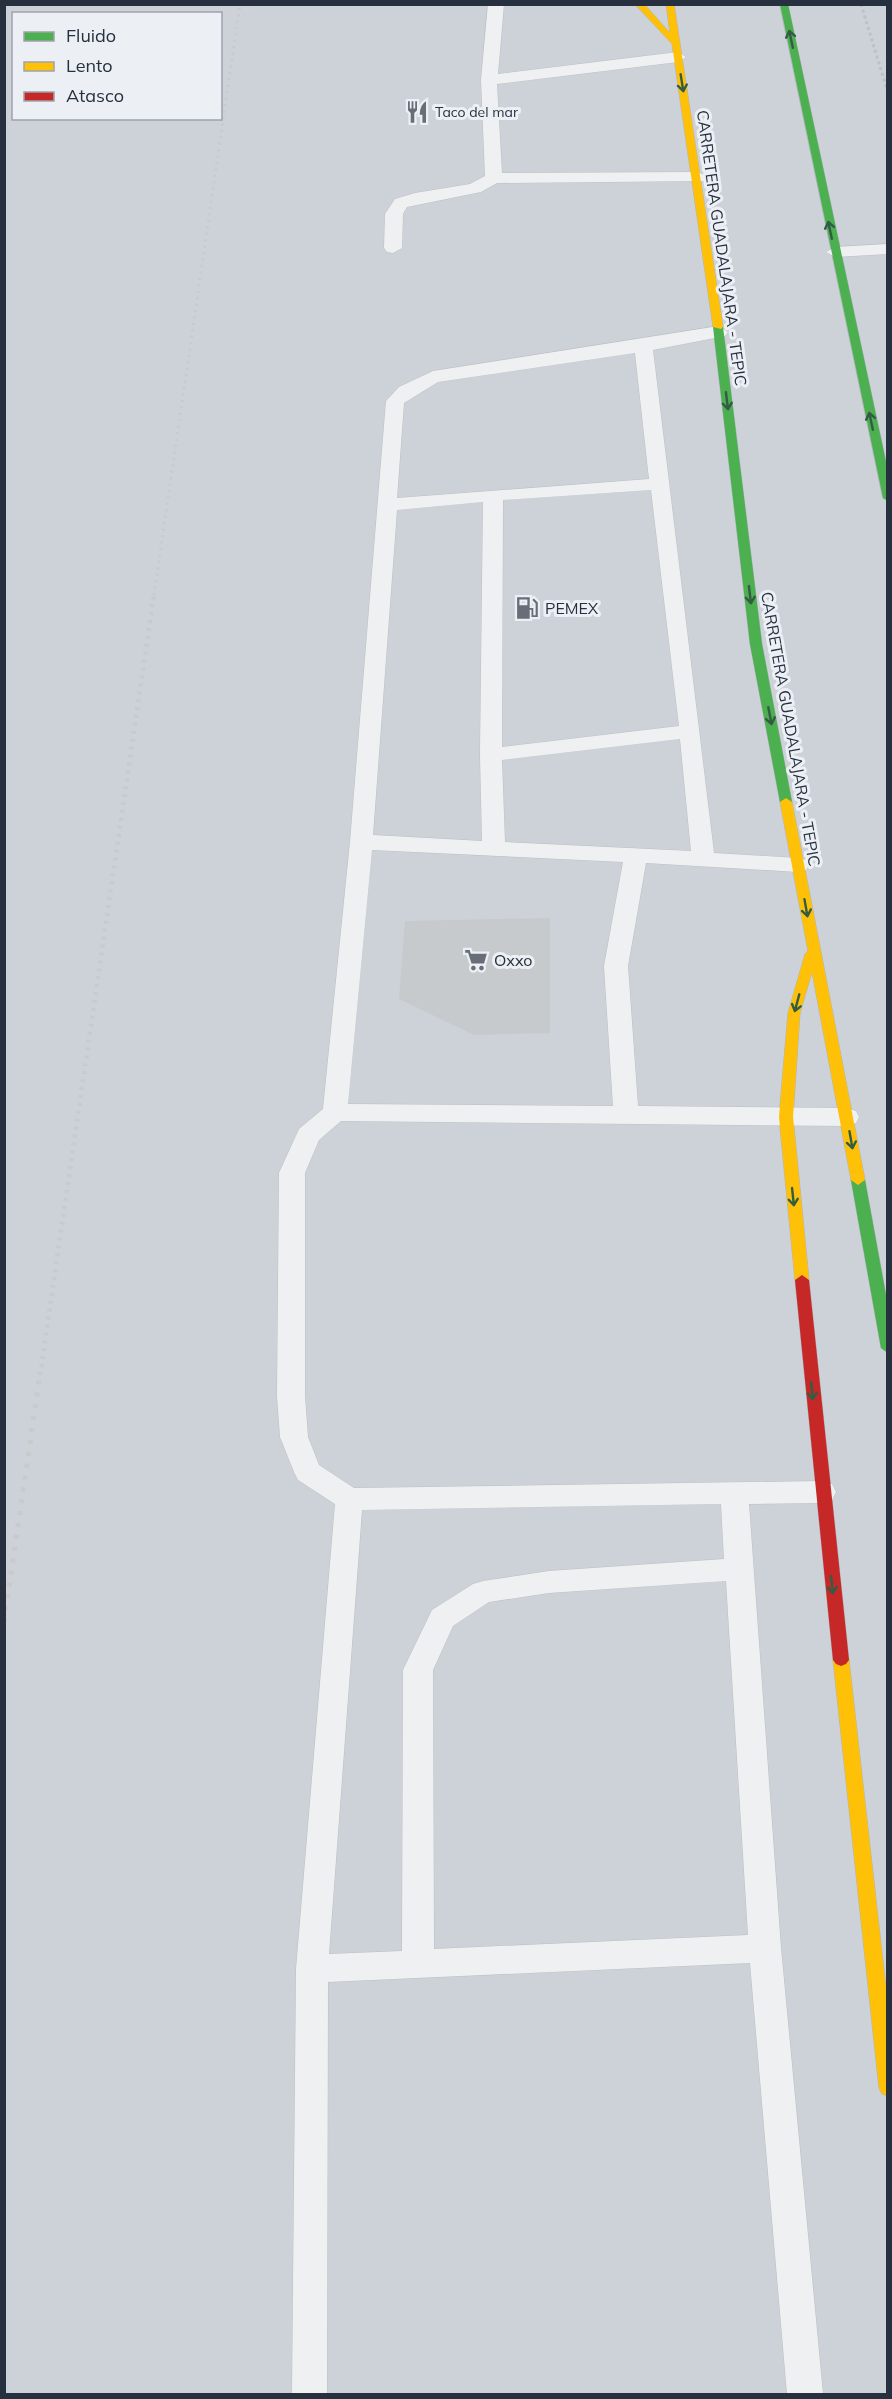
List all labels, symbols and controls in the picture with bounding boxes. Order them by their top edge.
legend [12,12,222,120]
text: Fluido [66,24,116,47]
one-way arrow [785,30,796,49]
text: Lento [66,54,113,77]
one-way arrow [677,73,688,92]
text: Atasco [66,84,124,107]
restaurant icon: Taco del mar [404,99,430,125]
place label: Taco del mar [435,103,519,121]
street label: CARRETERA GUADALAJARA - TEPIC [693,109,751,387]
one-way arrow [824,221,835,240]
one-way arrow [722,390,733,410]
one-way arrow [865,411,876,431]
one-way arrow [745,584,756,604]
street label: CARRETERA GUADALAJARA - TEPIC [757,590,825,868]
fuel station icon: PEMEX [514,595,540,621]
place label: PEMEX [545,598,599,618]
one-way arrow [765,706,776,725]
one-way arrow [800,897,811,917]
supermarket icon: Oxxo [463,947,489,973]
place label: Oxxo [494,950,532,970]
one-way arrow [791,993,802,1012]
one-way arrow [846,1130,857,1149]
one-way arrow [788,1186,799,1206]
one-way arrow [807,1380,818,1400]
one-way arrow [827,1574,838,1594]

